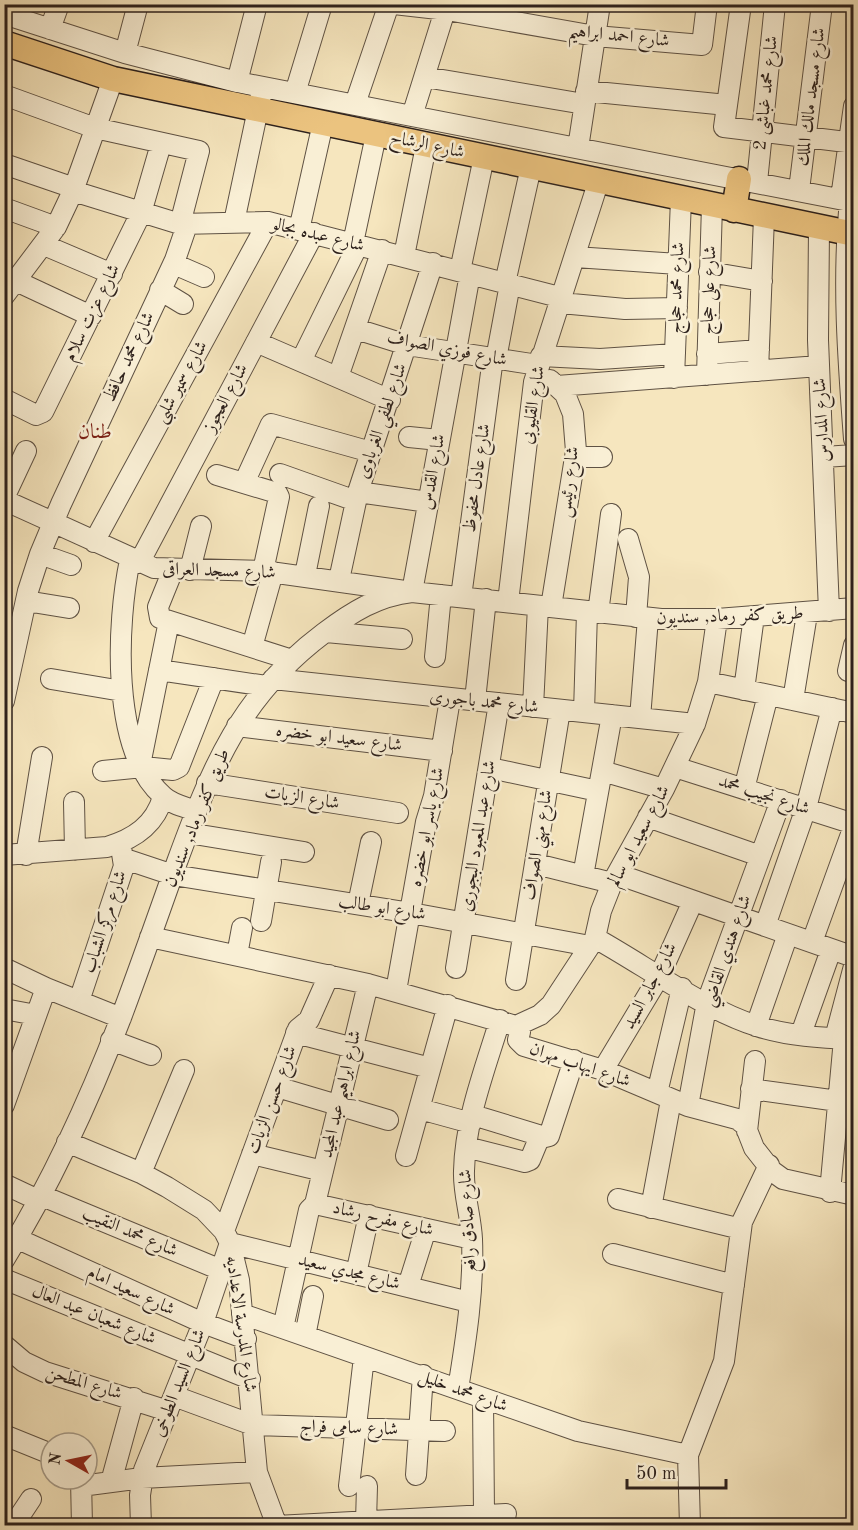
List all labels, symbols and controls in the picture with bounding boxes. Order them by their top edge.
street label: شارع احمد ابراهيم [567,22,670,58]
street label: شارع مسجد مالك الملك [794,27,833,168]
street label: شارع محمد غباشى 2 [751,35,786,152]
street label: شارع الرشاح [387,128,466,168]
street label: شارع عبده بجالو [267,214,366,260]
street label: شارع محمد حجاج [666,242,694,334]
street label: شارع على حجاج [698,245,726,335]
street label: شارع عزت سلام [61,261,129,367]
street label: شارع محمد حافظ [100,309,162,407]
street label: شارع فوزي الصواف [385,329,508,374]
street label: شارع سمير شلبى [151,338,215,428]
street label: شارع العجوز [200,361,256,439]
street label: شارع لطفي الغرباوى [354,361,418,483]
street label: شارع القليوبى [518,365,553,446]
street label: شارع المدارس [811,377,838,462]
district label: طنان [78,422,112,443]
street label: شارع عادل محفوظ [460,422,498,534]
street label: شارع القدس [417,433,453,512]
street label: شارع رئيس [556,445,587,519]
street label: شارع مسجد العراقى [162,559,276,587]
street label: طريق كفر رماد, سنديون [656,604,804,630]
street label: شارع محمد باجورى [428,687,539,722]
street label: شارع سعيد ابو خضره [274,721,403,760]
street label: طريق كفر رماد, سنديون [161,746,235,890]
street label: شارع عبد المعبود البجورى [457,759,504,914]
street label: شارع ياسر ابو خضره [407,766,452,889]
street label: شارع نجيب محمد [715,772,812,823]
street label: شارع سعيد ابو سالم [605,782,679,892]
street label: شارع الزيات [262,783,341,818]
street label: شارع مهني الصواف [520,788,563,903]
street label: شارع مركز الشباب [78,868,135,977]
street label: شارع ابو طالب [336,892,427,929]
street label: شارع هندي القاضي [699,893,761,1011]
street label: شارع جابر السيد [620,940,685,1035]
street label: شارع ابراهيم عبد المجيد [318,1028,372,1161]
street label: شارع ايهاب مهران [526,1039,633,1095]
street label: شارع حسن الزيات [244,1043,305,1158]
street label: شارع صادق رافع [456,1168,486,1273]
street label: شارع مفرح رشاد [330,1199,435,1245]
street label: شارع محمد النقيب [78,1204,180,1265]
street label: شارع مجدي سعيد [295,1251,402,1298]
street label: شارع المدرسة الاعداديه [218,1255,259,1394]
street label: شارع سعيد امام [82,1263,177,1324]
street label: شارع شعبان عبد العال [28,1282,159,1353]
street label: شارع السيد الطوخى [149,1327,213,1441]
street label: شارع المطحن [42,1363,124,1408]
street label: شارع محمد خليل [414,1367,510,1420]
street label: شارع سامى فراج [299,1417,399,1445]
north arrow [39,1431,99,1491]
text: N [47,1451,65,1466]
scale bar [627,1452,726,1490]
text: 50 m [636,1465,676,1483]

